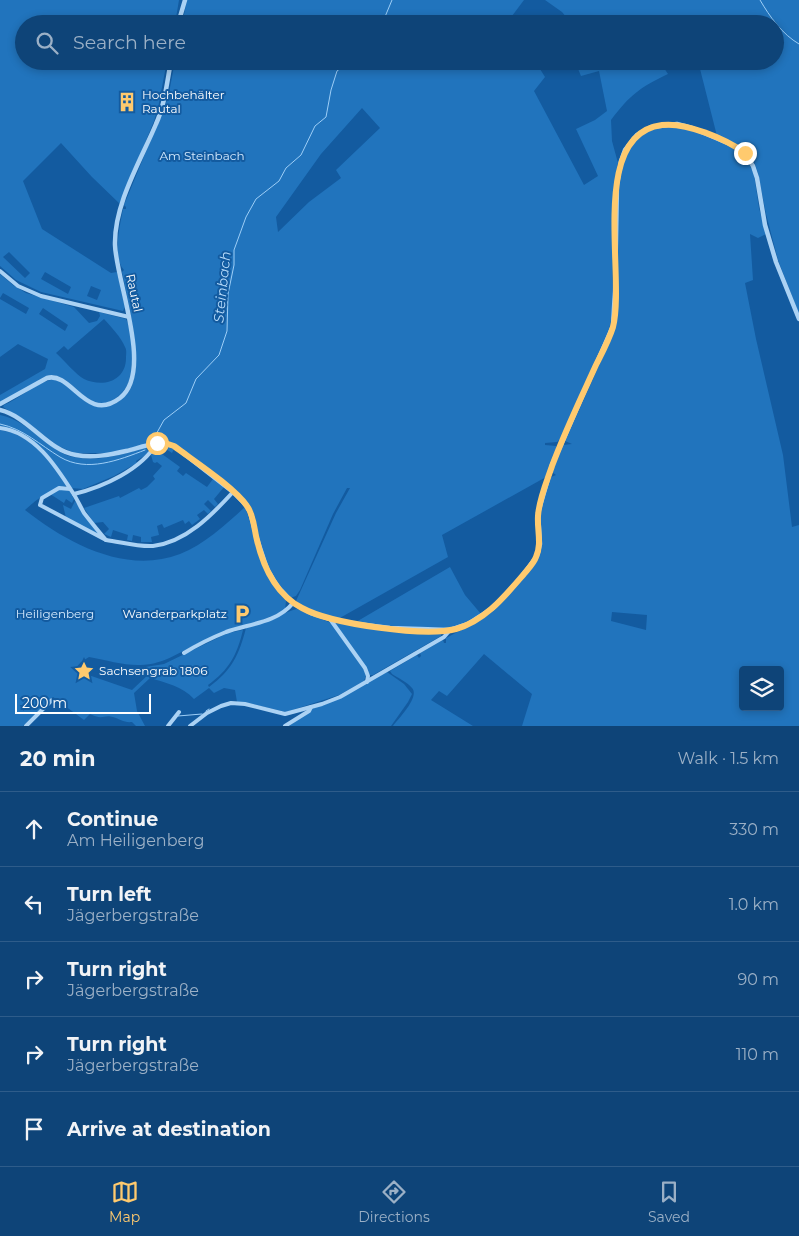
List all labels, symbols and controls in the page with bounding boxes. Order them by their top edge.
search box [15,15,784,70]
icon: search [33,29,61,57]
text: Search here [73,31,186,54]
place label: Hochbehälter Rautal [142,87,225,116]
building icon: Hochbehälter Rautal [116,91,138,113]
route end [734,142,757,165]
park label: Am Steinbach [159,148,245,163]
water label: Steinbach [209,250,235,324]
street label: Rautal [123,272,146,313]
route start [146,432,169,455]
parking icon: Wanderparkplatz [231,603,253,625]
park label: Heiligenberg [16,606,94,621]
place label: Wanderparkplatz [123,606,227,621]
place icon: Sachsengrab 1806 [73,660,95,682]
place label: Sachsengrab 1806 [99,663,208,678]
map controls [739,666,784,711]
button: layers [739,666,784,711]
scale bar [15,691,151,714]
text: 200 m [22,694,67,712]
text: 20 min [20,746,95,771]
text: Walk · 1.5 km [678,749,779,768]
text: Continue [67,808,158,831]
icon: ahead [20,815,48,843]
text: 330 m [729,820,779,839]
text: Am Heiligenberg [67,831,204,850]
text: Turn left [67,883,152,906]
icon: left [20,890,48,918]
text: 1.0 km [729,895,779,914]
text: Jägerbergstraße [67,906,199,925]
text: Turn right [67,958,167,981]
icon: right [20,965,48,993]
text: 90 m [737,970,779,989]
text: Jägerbergstraße [67,981,199,1000]
text: Turn right [67,1033,167,1056]
icon: right [20,1040,48,1068]
text: 110 m [736,1045,779,1064]
text: Jägerbergstraße [67,1056,199,1075]
icon: arrive [20,1115,48,1143]
text: Arrive at destination [67,1118,271,1141]
tab: Map [109,1178,140,1226]
tab: Directions [358,1178,430,1226]
tab: Saved [648,1178,690,1226]

